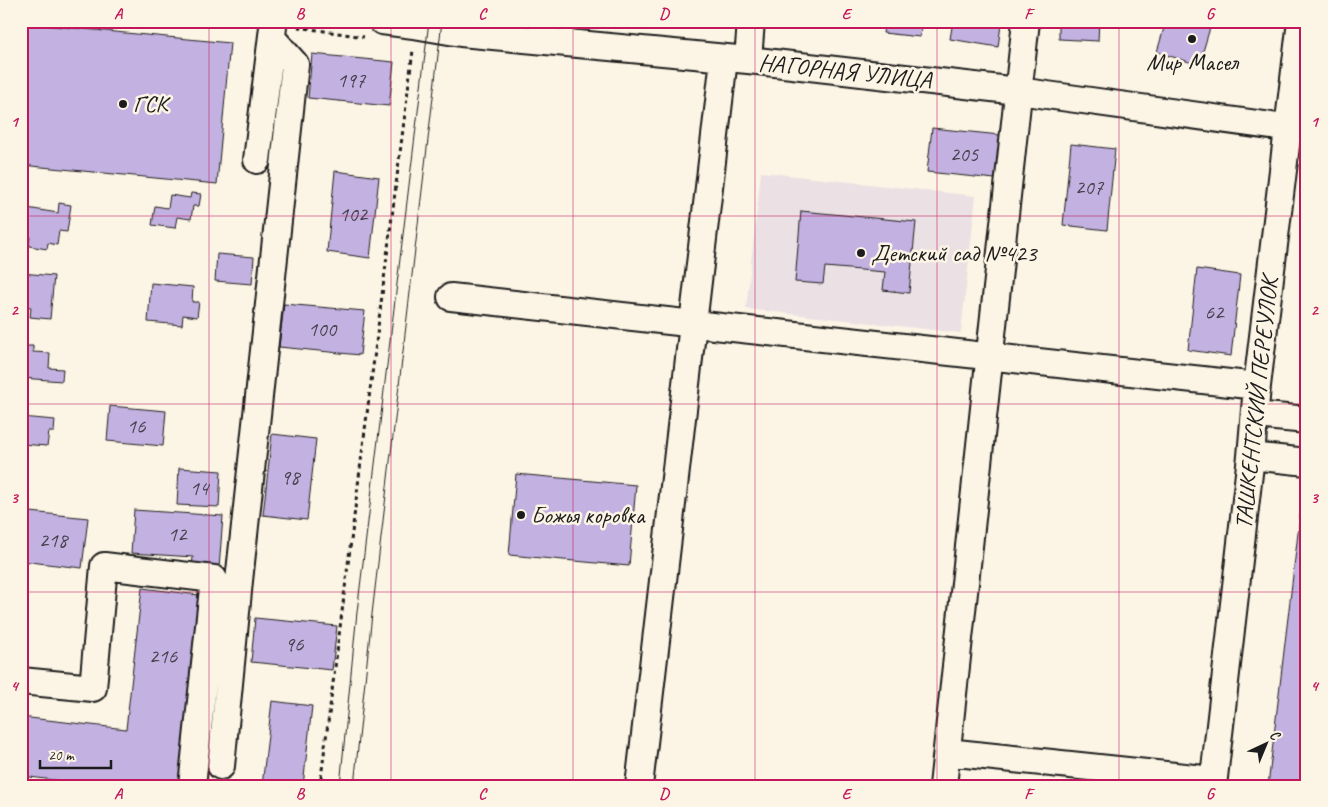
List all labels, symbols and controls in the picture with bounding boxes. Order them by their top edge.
text: A [114,4,124,24]
text: B [296,4,306,24]
text: C [478,4,488,24]
text: D [659,4,670,24]
text: E [842,4,853,24]
text: F [1024,4,1035,24]
text: G [1206,4,1216,24]
marker: Мир Масел [1186,33,1198,45]
street label: НАГОРНАЯ УЛИЦА [757,47,934,95]
place label: Мир Масел [1146,47,1240,77]
house number: 197 [337,67,367,93]
place label: ГСК [133,89,172,119]
marker: ГСК [117,98,129,110]
text: 1 [10,112,19,132]
text: 1 [1310,112,1319,132]
house number: 205 [950,141,980,167]
house number: 207 [1075,174,1105,200]
house number: 102 [339,201,369,227]
place label: Детский сад №423 [871,238,1039,268]
marker: Детский сад №423 [855,247,867,259]
street label: ТАШКЕНТСКИЙ ПЕРЕУЛОК [1228,270,1285,531]
house number: 62 [1205,299,1225,325]
text: 2 [10,300,19,320]
text: 2 [1310,300,1319,320]
house number: 100 [308,316,338,342]
house number: 16 [127,413,146,439]
house number: 98 [281,464,302,490]
house number: 14 [190,475,211,501]
text: 3 [10,488,19,508]
text: 3 [1310,488,1319,508]
place label: Божья коровка [531,500,646,530]
marker: Божья коровка [515,509,527,521]
house number: 12 [168,521,188,547]
house number: 218 [39,527,70,553]
house number: 96 [285,631,304,657]
house number: 216 [149,643,178,669]
text: 4 [10,676,19,696]
text: 4 [1310,676,1319,696]
north arrow [1240,720,1290,770]
text: С [1266,727,1285,745]
scale bar [40,737,111,769]
text: 20 m [48,746,75,765]
text: A [114,784,124,804]
text: B [296,784,306,804]
text: C [478,784,488,804]
text: D [659,784,670,804]
text: E [842,784,853,804]
text: F [1024,784,1035,804]
text: G [1206,784,1216,804]

